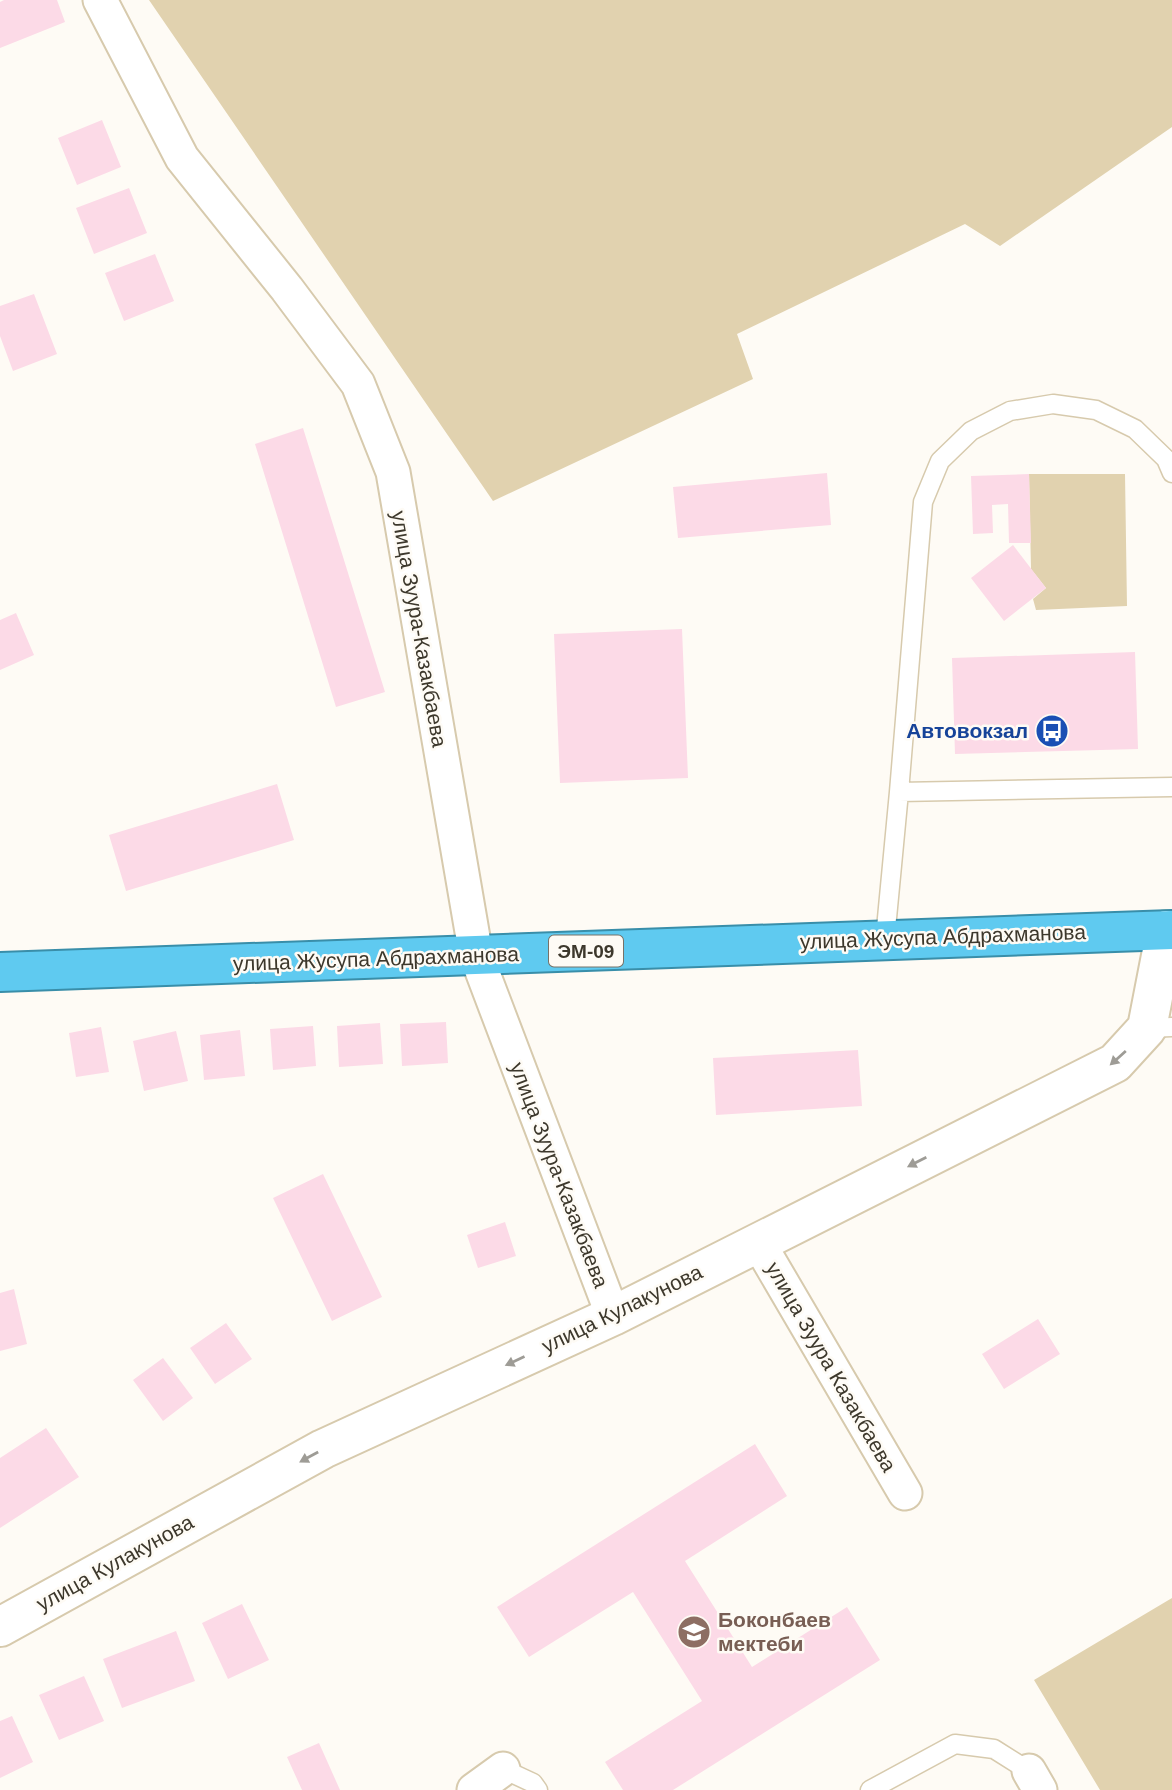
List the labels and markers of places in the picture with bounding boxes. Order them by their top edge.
bus stop icon: Автовокзал [1033,712,1071,750]
place label: Автовокзал [906,719,1028,742]
place label: Боконбаев мектеби [718,1608,831,1655]
school or university icon: Боконбаев мектеби [675,1613,713,1651]

